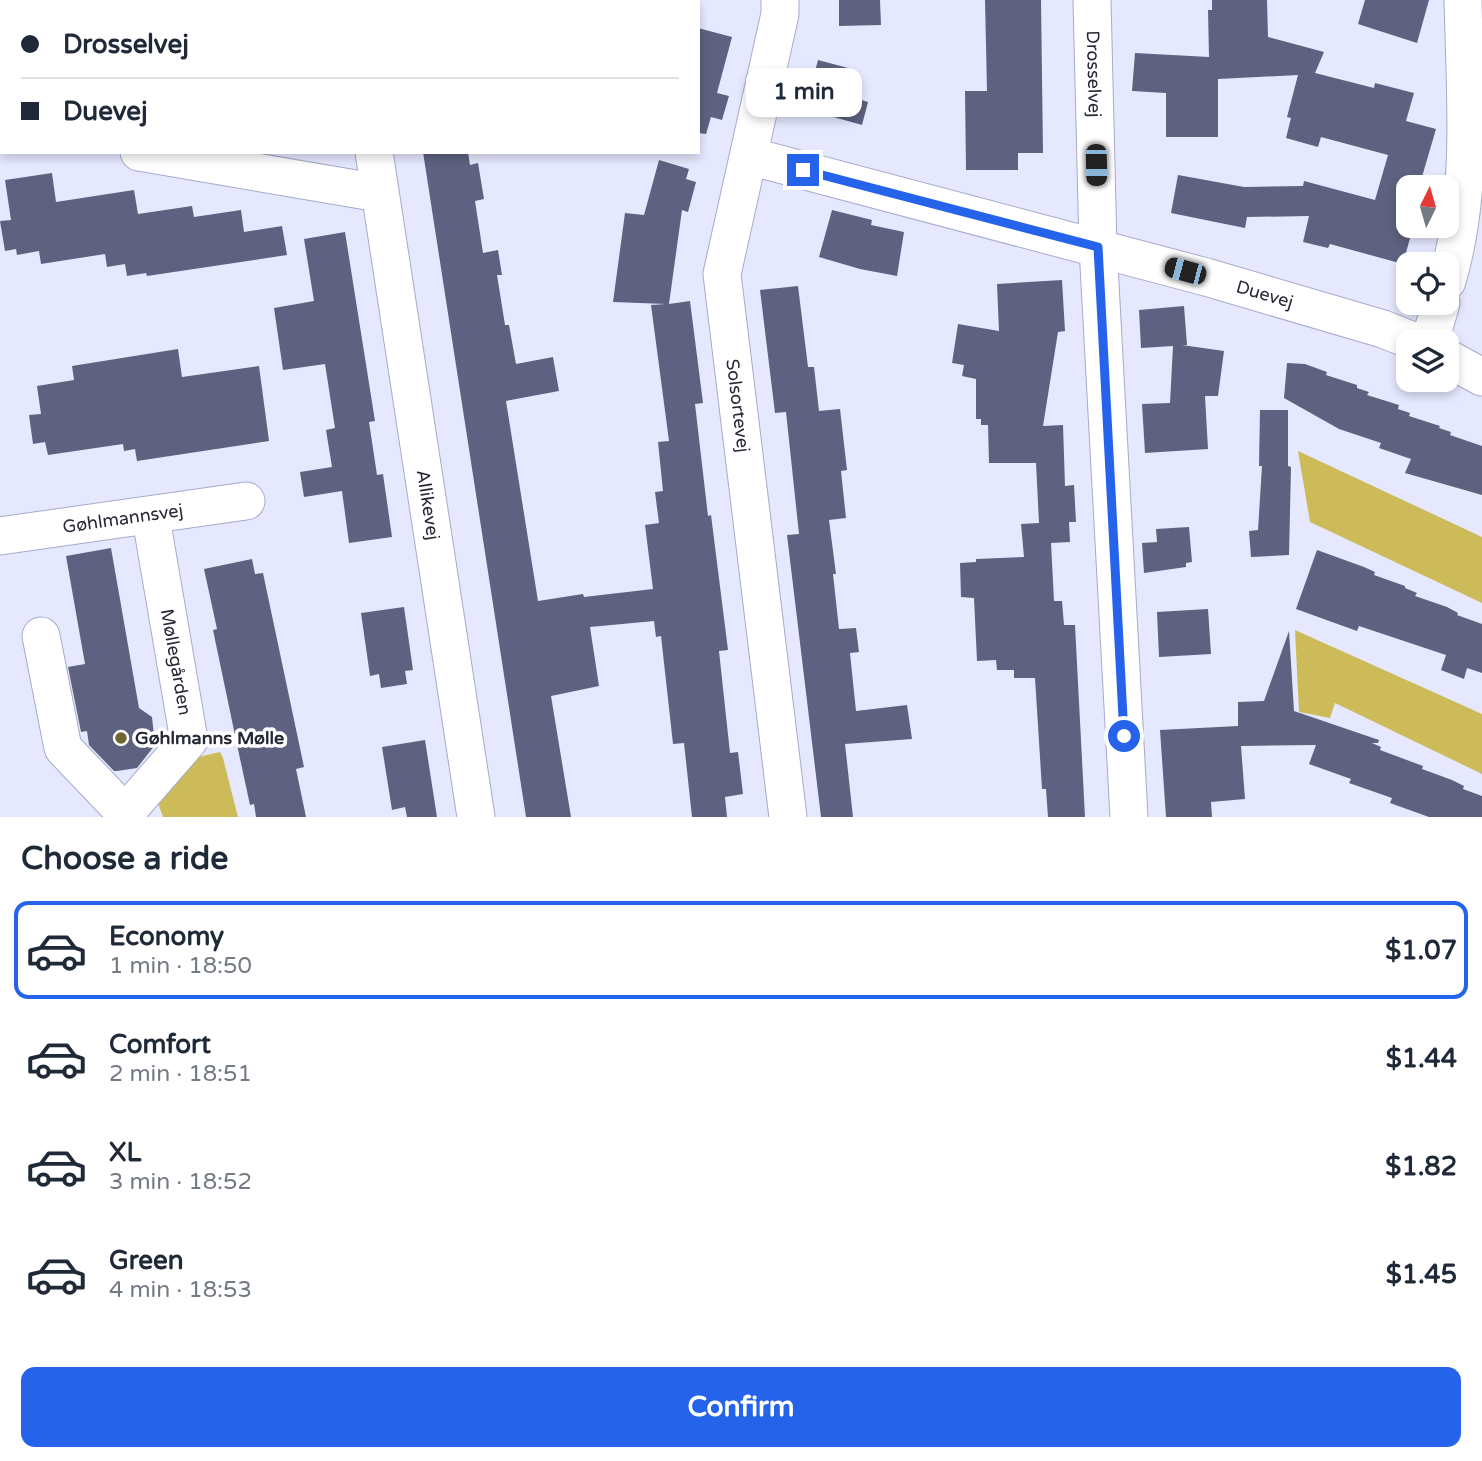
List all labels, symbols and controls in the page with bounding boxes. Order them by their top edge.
text: Drosselvej [63,29,189,60]
street label: Drosselvej [1082,30,1106,118]
callout: 1 min [745,68,861,118]
text: 1 min [773,78,835,106]
text: Duevej [63,96,148,127]
car [1086,144,1107,186]
route end [787,154,819,186]
north arrow [1396,175,1460,238]
map controls [1396,175,1459,392]
button: locate [1396,252,1459,315]
car [1162,255,1209,287]
street label: Duevej [1234,275,1296,313]
button: layers [1396,329,1459,392]
street label: Solsortevej [721,358,755,454]
street label: Allikevej [412,468,444,542]
street label: Gøhlmannsvej [61,499,184,538]
street label: Møllegården [156,607,196,717]
route start [1108,720,1140,752]
place label: Gøhlmanns Mølle [135,727,284,749]
marker: Gøhlmanns Mølle [113,730,129,746]
text: Choose a ride [21,840,228,878]
icon: car [25,919,88,982]
text: Economy [109,921,224,952]
text: $1.07 [1385,935,1457,966]
text: 1 min · 18:50 [109,952,252,980]
icon: car [25,1027,88,1090]
text: Comfort [109,1029,211,1060]
text: $1.44 [1386,1043,1457,1074]
text: 2 min · 18:51 [109,1060,252,1088]
icon: car [25,1135,88,1198]
text: XL [109,1137,141,1168]
text: $1.82 [1385,1151,1457,1182]
text: 3 min · 18:52 [109,1168,252,1196]
icon: car [25,1243,88,1306]
text: Green [109,1245,184,1276]
text: $1.45 [1386,1259,1457,1290]
text: 4 min · 18:53 [109,1276,252,1304]
button: Confirm [21,1367,1461,1447]

